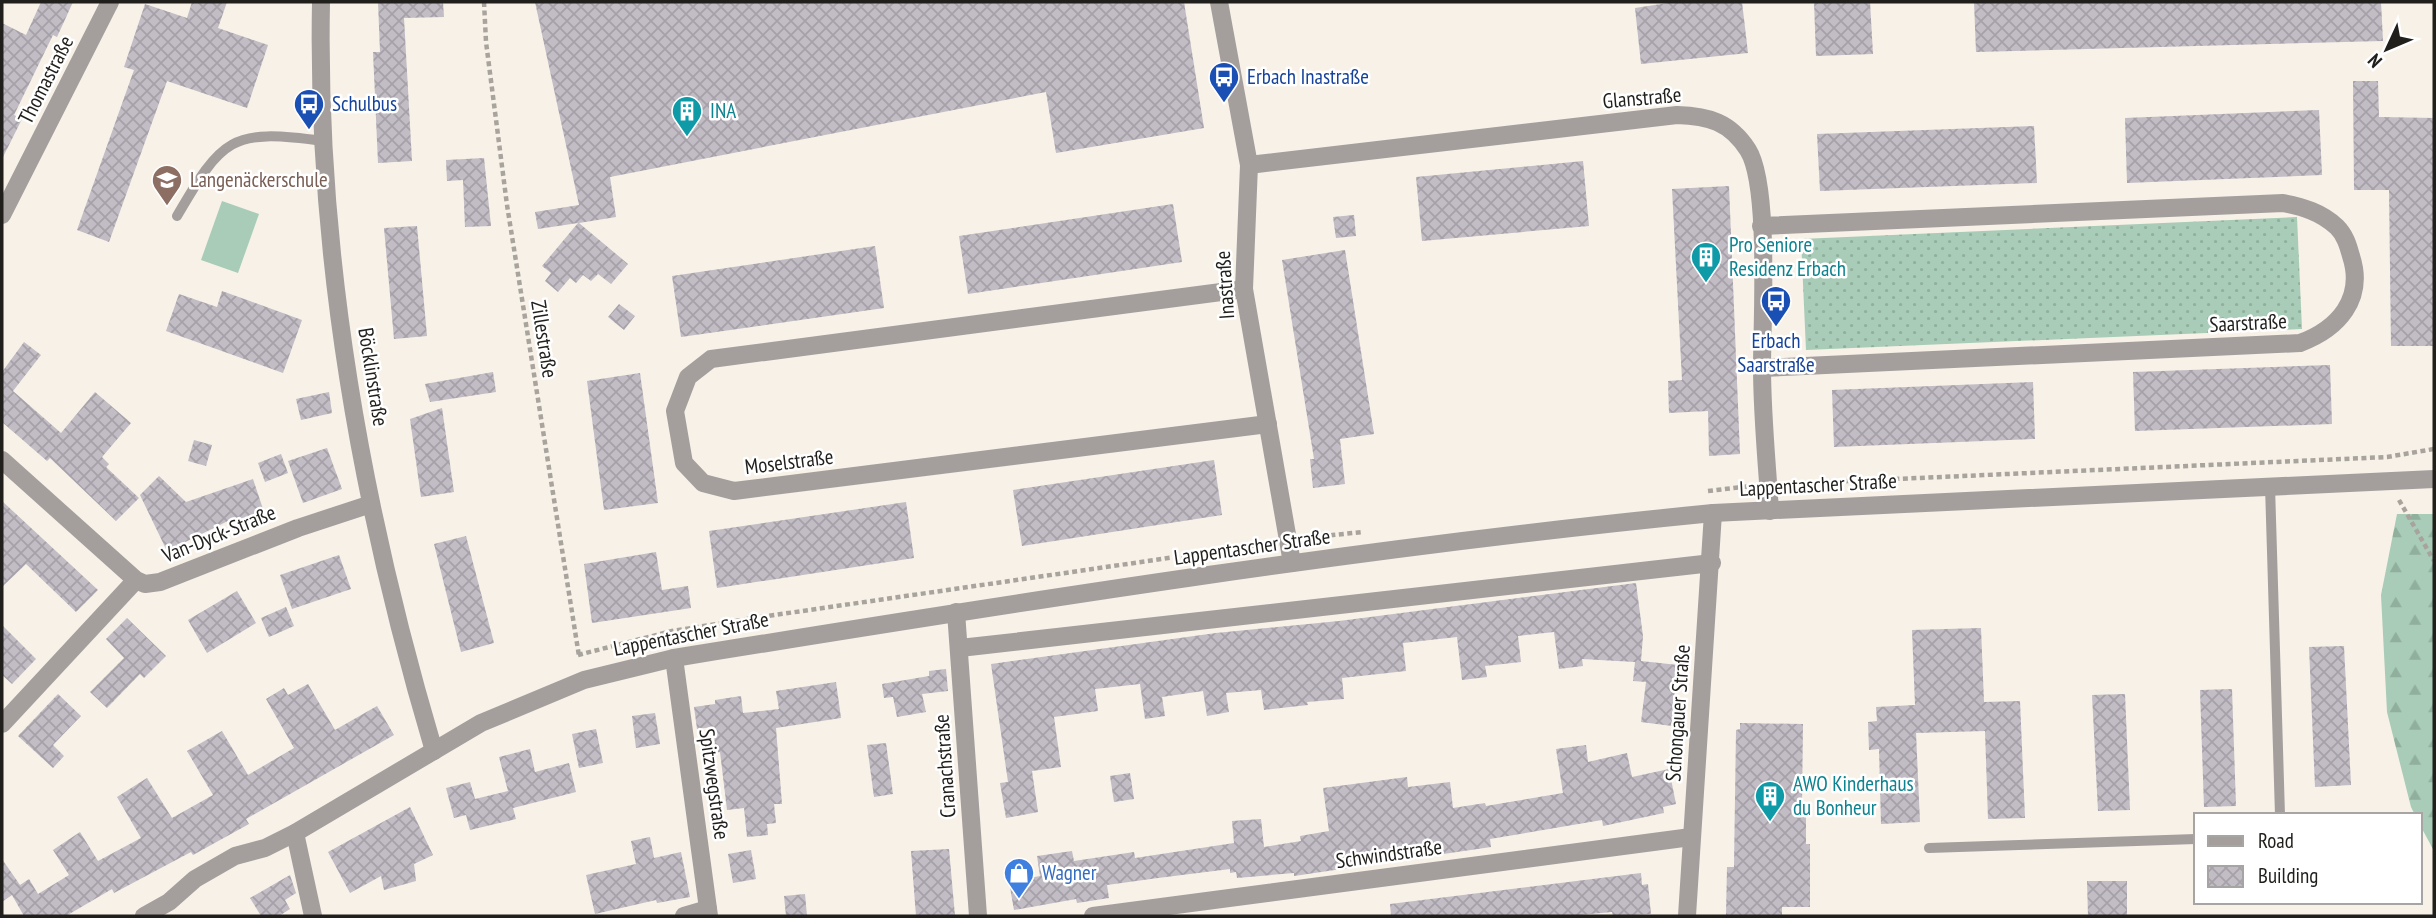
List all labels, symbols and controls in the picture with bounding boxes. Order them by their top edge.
north arrow [2352,14,2422,84]
street label: Thomastraße [12,31,79,129]
text: N [2363,49,2387,73]
bus stop icon: Erbach Inastraße [1207,60,1241,104]
place label: Erbach Inastraße [1247,63,1369,90]
street label: Glanstraße [1602,81,1682,114]
bus stop icon: Schulbus [292,87,326,131]
place label: Schulbus [332,90,397,117]
building icon: INA [670,94,704,138]
place label: INA [710,97,736,124]
school or university icon: Langenäckerschule [150,163,184,207]
place label: Langenäckerschule [190,166,328,193]
place label: Pro Seniore Residenz Erbach [1729,231,1846,282]
building icon: Pro Seniore Residenz Erbach [1689,240,1723,284]
street label: Inastraße [1209,250,1240,320]
bus stop icon: Erbach Saarstraße [1759,284,1793,328]
street label: Zillestraße [525,298,564,380]
street label: Saarstraße [2209,307,2287,338]
street label: Böcklinstraße [352,326,395,428]
place label: Erbach Saarstraße [1737,327,1815,378]
street label: Moselstraße [743,443,835,480]
street label: Lappentascher Straße [1739,467,1897,502]
street label: Van-Dyck-Straße [157,499,280,569]
street label: Lappentascher Straße [1172,522,1332,571]
street label: Lappentascher Straße [611,605,771,662]
street label: Schongauer Straße [1659,644,1696,782]
street label: Cranachstraße [927,713,962,819]
street label: Spitzwegstraße [693,727,736,841]
place label: AWO Kinderhaus du Bonheur [1793,770,1914,821]
building icon: AWO Kinderhaus du Bonheur [1753,779,1787,823]
legend [2194,813,2422,904]
text: Road [2258,827,2294,854]
street label: Schwindstraße [1334,833,1444,874]
shop icon: Wagner [1002,856,1036,900]
place label: Wagner [1042,859,1097,886]
text: Building [2258,862,2318,889]

